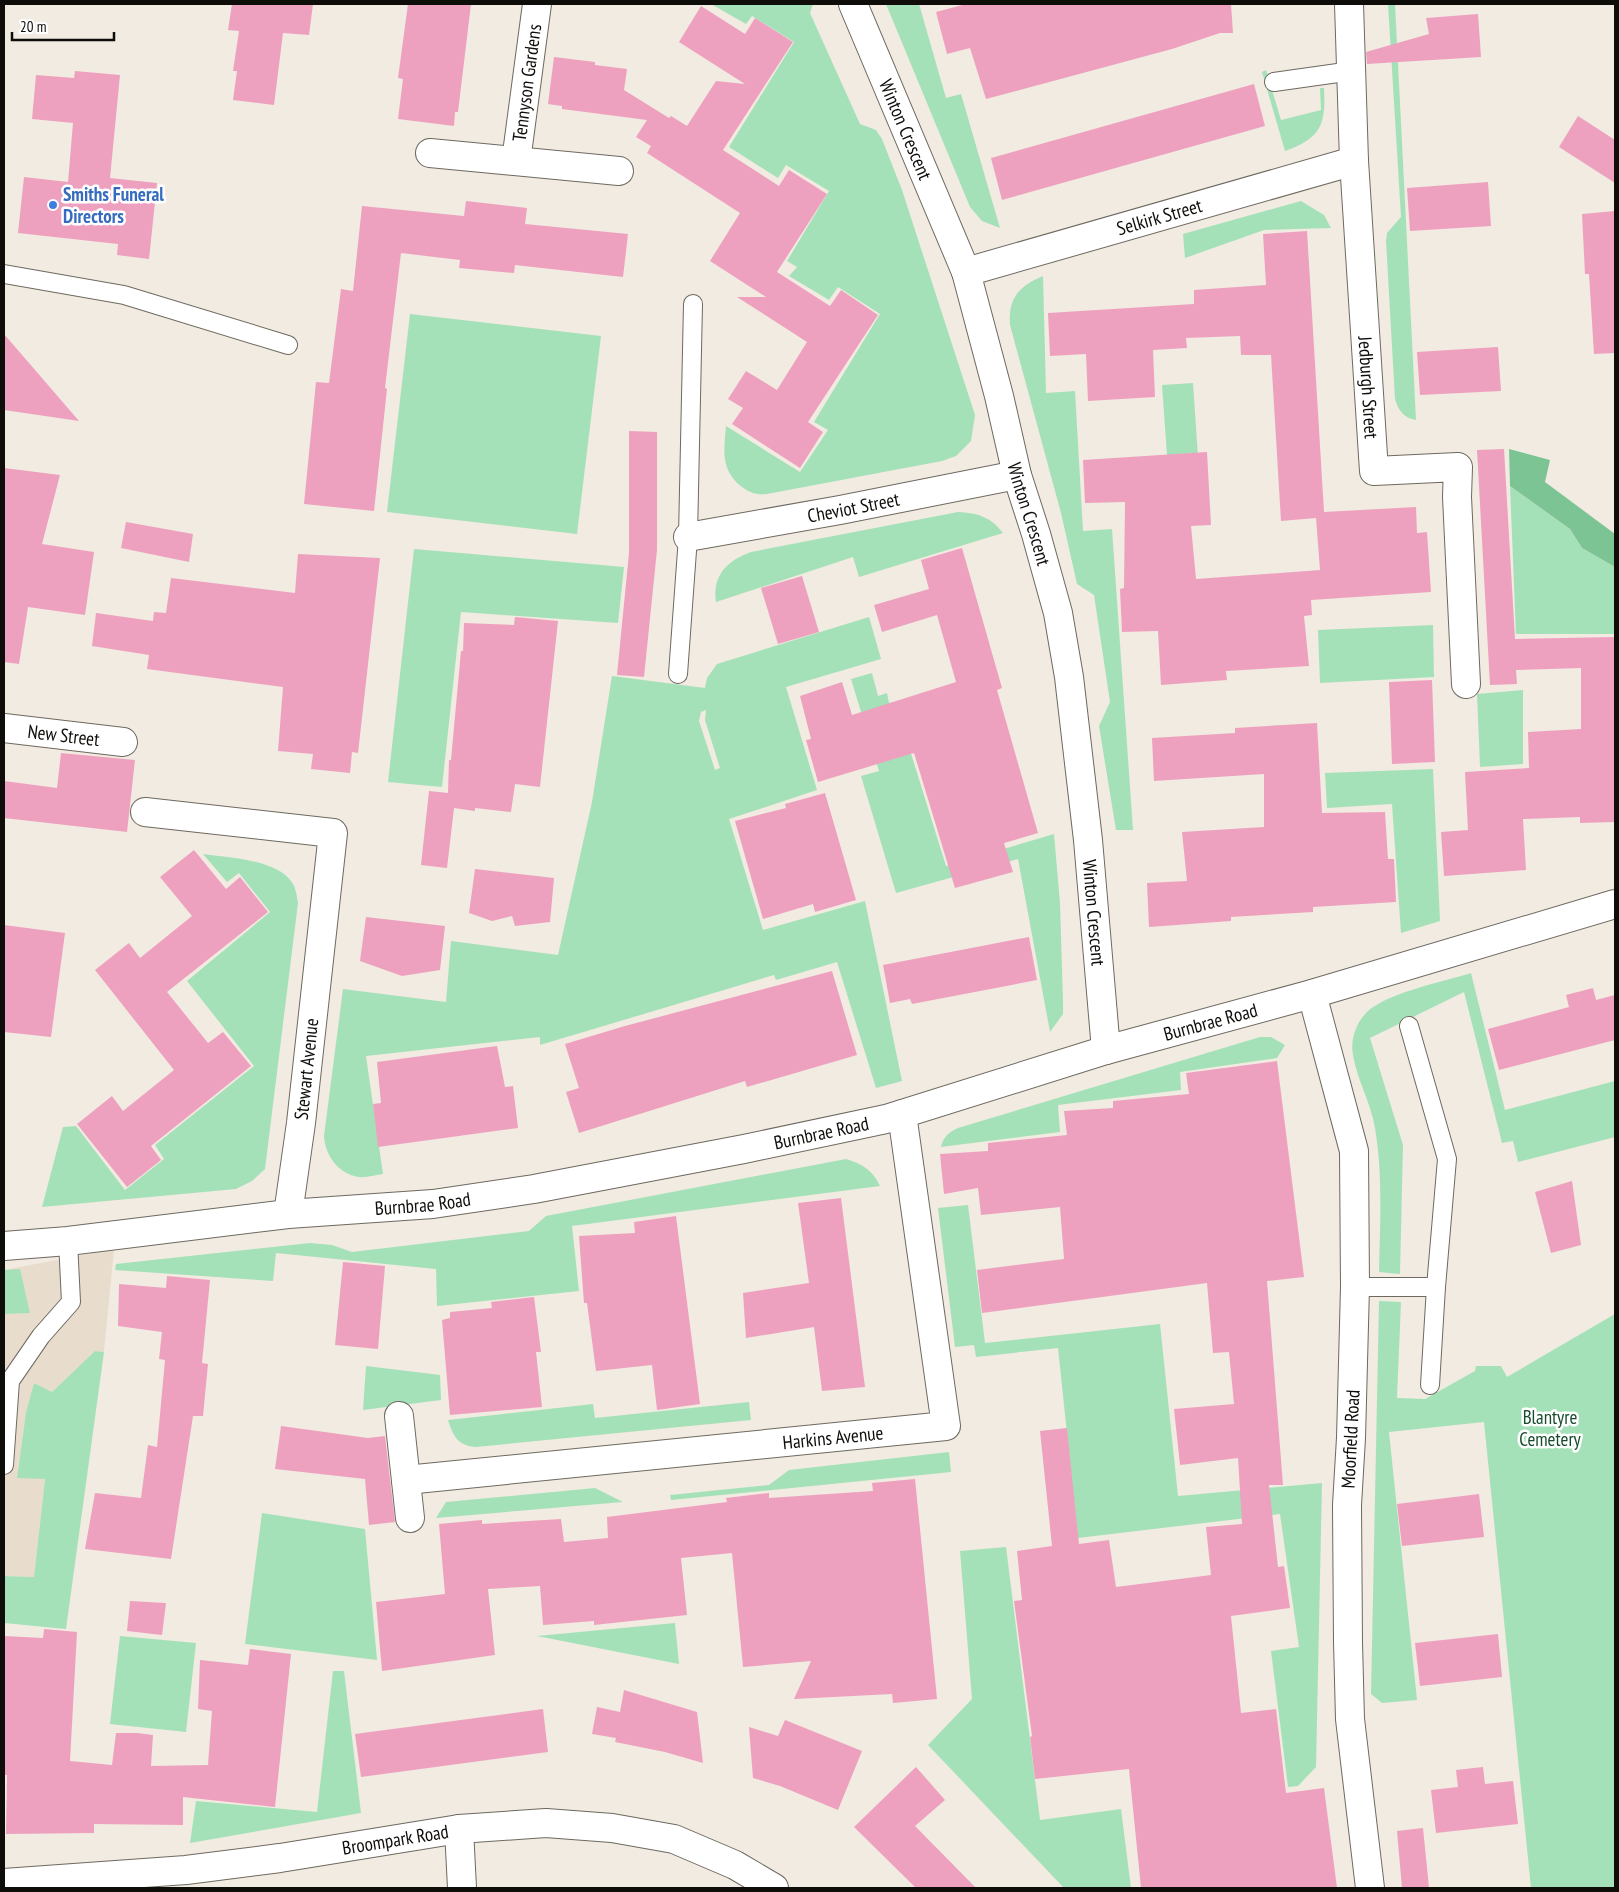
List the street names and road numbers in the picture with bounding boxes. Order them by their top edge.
street label: Tennyson Gardens [507,22,546,143]
street label: Winton Crescent [874,75,938,184]
street label: Selkirk Street [1114,193,1205,240]
street label: Jedburgh Street [1353,335,1384,440]
street label: Winton Crescent [1003,460,1056,569]
street label: Cheviot Street [806,486,902,528]
street label: New Street [26,719,102,751]
street label: Winton Crescent [1078,858,1111,968]
street label: Burnbrae Road [1161,997,1260,1046]
street label: Stewart Avenue [289,1017,323,1121]
street label: Burnbrae Road [772,1111,871,1154]
street label: Burnbrae Road [374,1187,472,1220]
street label: Moorfield Road [1335,1389,1365,1489]
street label: Harkins Avenue [781,1420,884,1454]
street label: Broompark Road [340,1819,450,1860]

